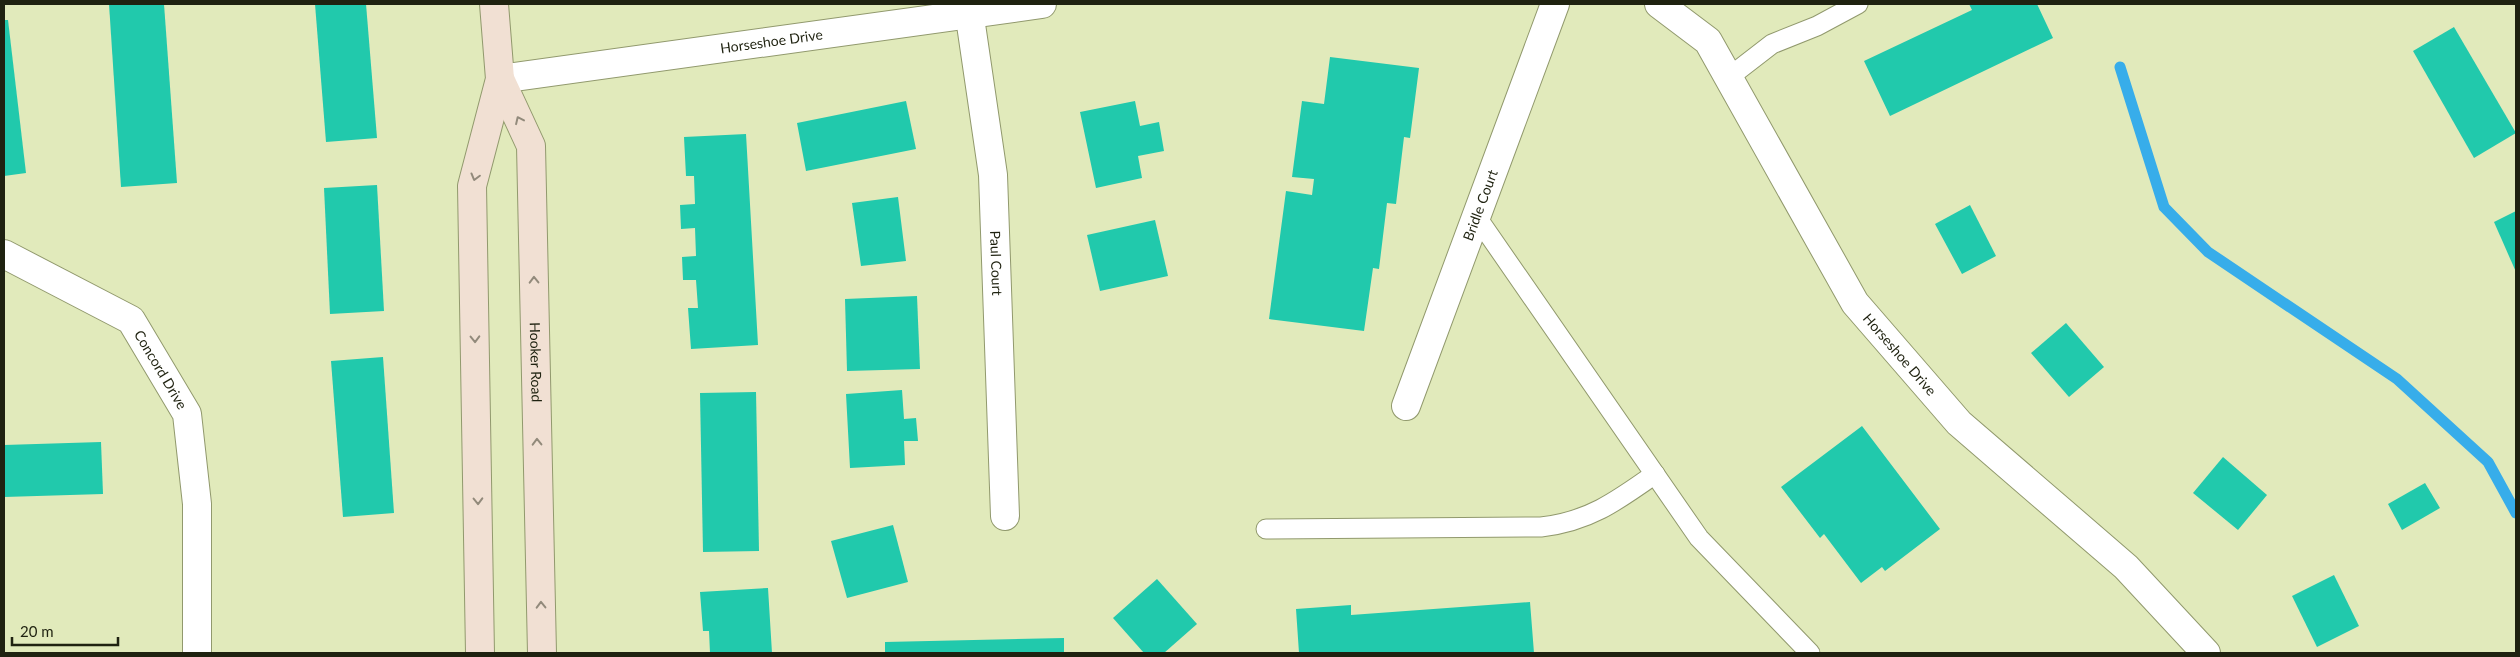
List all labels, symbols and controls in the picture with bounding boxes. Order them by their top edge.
street label: Horseshoe Drive [719,25,824,56]
one-way arrow [514,116,525,125]
street label: Bridle Court [1459,167,1501,243]
one-way arrow [470,172,481,181]
street label: Paul Court [987,230,1006,296]
one-way arrow [529,275,539,283]
street label: Horseshoe Drive [1860,310,1940,399]
street label: Hooker Road [527,322,546,402]
street label: Concord Drive [131,327,191,412]
one-way arrow [470,336,480,343]
one-way arrow [532,438,543,446]
one-way arrow [472,498,483,506]
one-way arrow [536,600,546,608]
scale bar [12,614,119,646]
text: 20 m [20,622,54,640]

